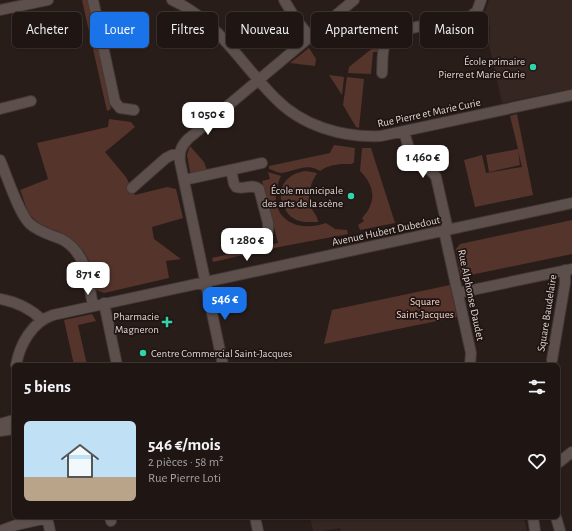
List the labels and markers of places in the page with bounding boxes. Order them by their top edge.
place label: École primaire Pierre et Marie Curie [438,55,525,80]
marker: École primaire Pierre et Marie Curie [528,62,538,72]
pin: 1 050 € [171,102,245,136]
pin: 1 460 € [386,145,460,179]
place label: École municipale des arts de la scène [262,184,343,209]
marker: École municipale des arts de la scène [346,191,356,201]
pin: 1 280 € [210,228,284,262]
pin: 871 € [60,262,116,296]
pin: 546 € [197,287,253,321]
place label: Pharmacie Magneron [113,311,159,335]
marker: Pharmacie Magneron [162,317,172,327]
marker: Centre Commercial Saint-Jacques [138,348,148,358]
place label: Centre Commercial Saint-Jacques [151,348,292,359]

